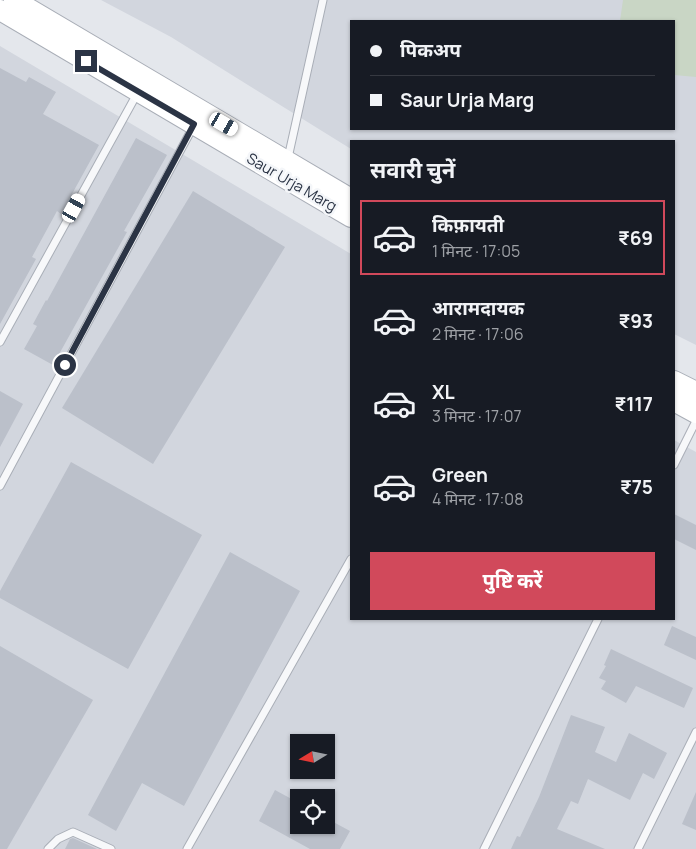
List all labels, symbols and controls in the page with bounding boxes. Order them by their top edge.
text: पिकअप [400,37,461,63]
route end [75,50,97,72]
text: Saur Urja Marg [400,87,534,113]
car [207,110,240,138]
street label: Saur Urja Marg [243,148,341,216]
text: सवारी चुनें [370,155,455,185]
car [60,191,87,225]
text: किफ़ायती [432,212,504,238]
icon: car [372,215,417,260]
text: ₹69 [618,225,653,251]
text: 1 मिनट · 17:05 [432,240,520,262]
text: आरामदायक [432,295,524,321]
icon: car [372,298,417,343]
text: ₹93 [618,308,653,334]
text: 2 मिनट · 17:06 [432,323,524,345]
route start [54,354,76,376]
text: XL [432,379,455,405]
icon: car [372,381,417,426]
text: ₹117 [614,391,653,417]
text: 3 मिनट · 17:07 [432,405,522,427]
text: Green [432,462,488,488]
icon: car [372,464,417,509]
text: ₹75 [620,474,653,500]
text: 4 मिनट · 17:08 [432,488,523,510]
button: पुष्टि करें [370,552,655,610]
north arrow [290,734,335,779]
map controls [290,734,335,834]
button: locate [290,789,335,834]

